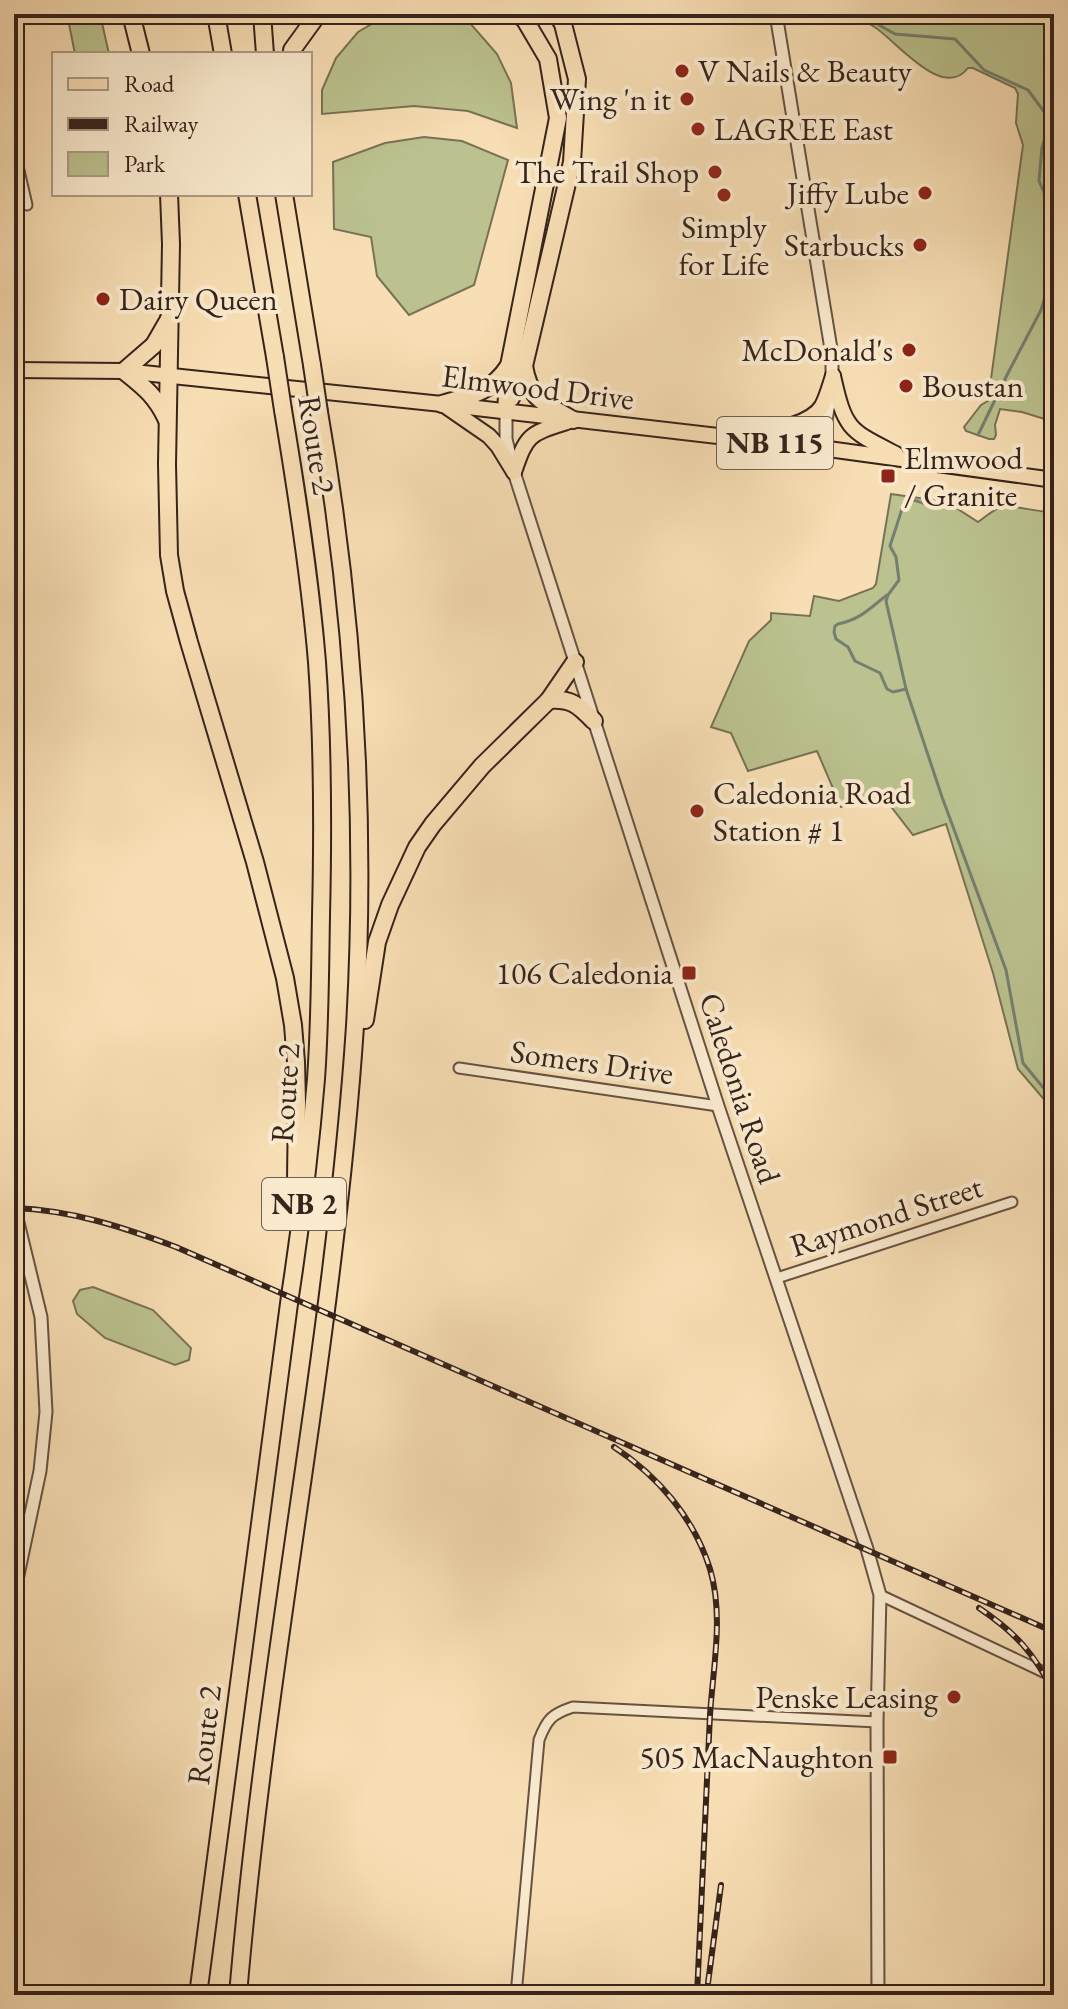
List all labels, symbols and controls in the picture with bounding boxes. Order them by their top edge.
place label: V Nails & Beauty [698,50,913,92]
legend [52,52,312,196]
marker: V Nails & Beauty [673,62,691,80]
text: Road [124,68,175,99]
place label: Wing 'n it [550,78,671,120]
marker: Wing 'n it [678,90,696,108]
text: Railway [124,108,199,139]
place label: LAGREE East [714,108,893,150]
marker: LAGREE East [689,120,707,138]
text: Park [124,148,166,179]
place label: The Trail Shop [515,151,699,193]
marker: The Trail Shop [706,163,724,181]
place label: Jiffy Lube [784,172,909,214]
marker: Jiffy Lube [916,184,934,202]
marker: Simply for Life [715,186,733,204]
place label: Simply for Life [679,206,769,285]
place label: Starbucks [784,224,904,266]
marker: Starbucks [911,236,929,254]
place label: Dairy Queen [119,278,278,320]
marker: Dairy Queen [94,290,112,308]
place label: McDonald's [742,329,893,371]
marker: McDonald's [900,341,918,359]
street label: Elmwood Drive [439,354,637,420]
place label: Boustan [922,365,1024,407]
marker: Boustan [897,377,915,395]
street label: Route 2 [288,392,346,498]
road number: NB 115 [717,417,833,469]
place label: Elmwood / Granite [904,437,1024,516]
marker: Elmwood / Granite [879,467,897,485]
place label: Caledonia Road Station # 1 [713,772,912,851]
marker: Caledonia Road Station # 1 [688,802,706,820]
place label: 106 Caledonia [496,952,673,994]
marker: 106 Caledonia [680,964,698,982]
street label: Caledonia Road [689,987,791,1190]
street label: Somers Drive [508,1030,676,1094]
street label: Route 2 [261,1041,309,1144]
street label: Raymond Street [784,1165,988,1267]
road number: NB 2 [262,1178,346,1230]
place label: Penske Leasing [755,1676,939,1718]
street label: Route 2 [177,1682,231,1787]
marker: Penske Leasing [945,1688,963,1706]
place label: 505 MacNaughton [639,1736,874,1778]
marker: 505 MacNaughton [881,1748,899,1766]

